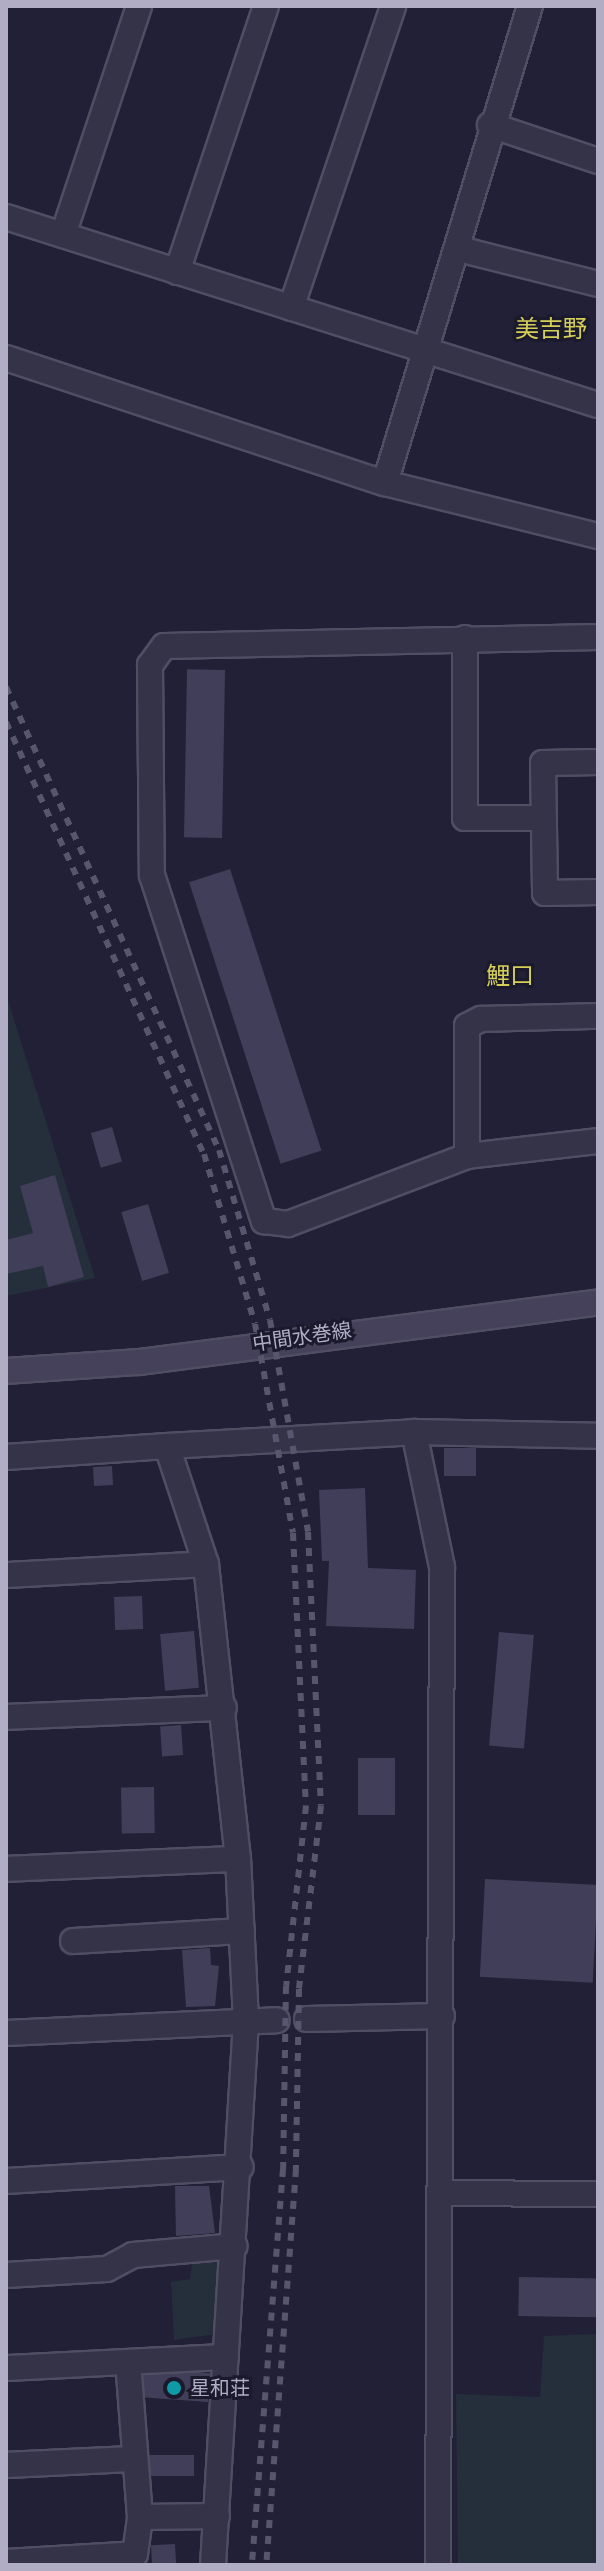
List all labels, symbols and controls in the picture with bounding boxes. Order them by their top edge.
district label: 美吉野 [515,315,587,343]
district label: 鯉口 [486,962,534,990]
street label: 中間水巻線 [251,1318,353,1356]
place label: 星和荘 [190,2376,250,2400]
marker: 星和荘 [165,2379,183,2397]

